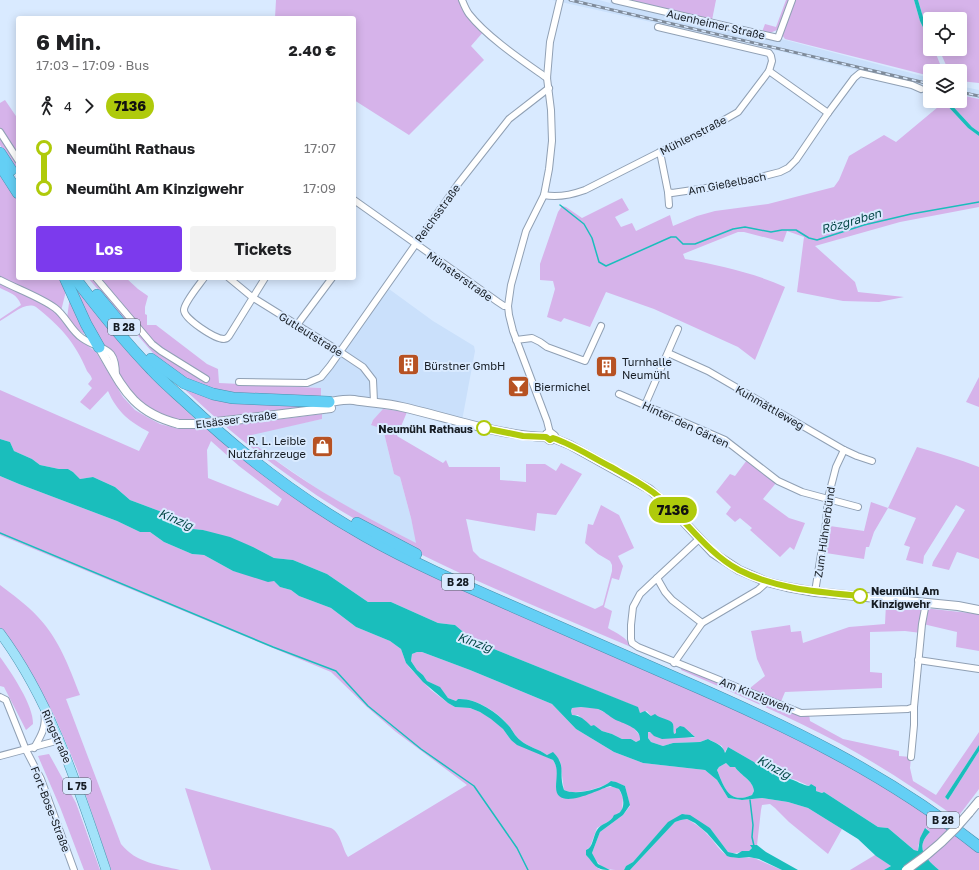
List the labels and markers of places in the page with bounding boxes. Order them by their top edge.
building icon: Bürstner GmbH [396,352,422,378]
building icon: Turnhalle Neumühl [594,354,620,380]
place label: Turnhalle Neumühl [622,355,672,381]
place label: Bürstner GmbH [424,359,505,372]
bar icon: Biermichel [505,373,531,399]
place label: Biermichel [534,380,591,393]
marker: Neumühl Rathaus [476,420,492,436]
place label: Neumühl Rathaus [378,422,473,435]
shop icon: R. L. Leible Nutzfahrzeuge [309,433,335,459]
place label: R. L. Leible Nutzfahrzeuge [228,434,306,460]
place label: Neumühl Am Kinzigwehr [871,584,939,610]
marker: Neumühl Am Kinzigwehr [852,588,868,604]

